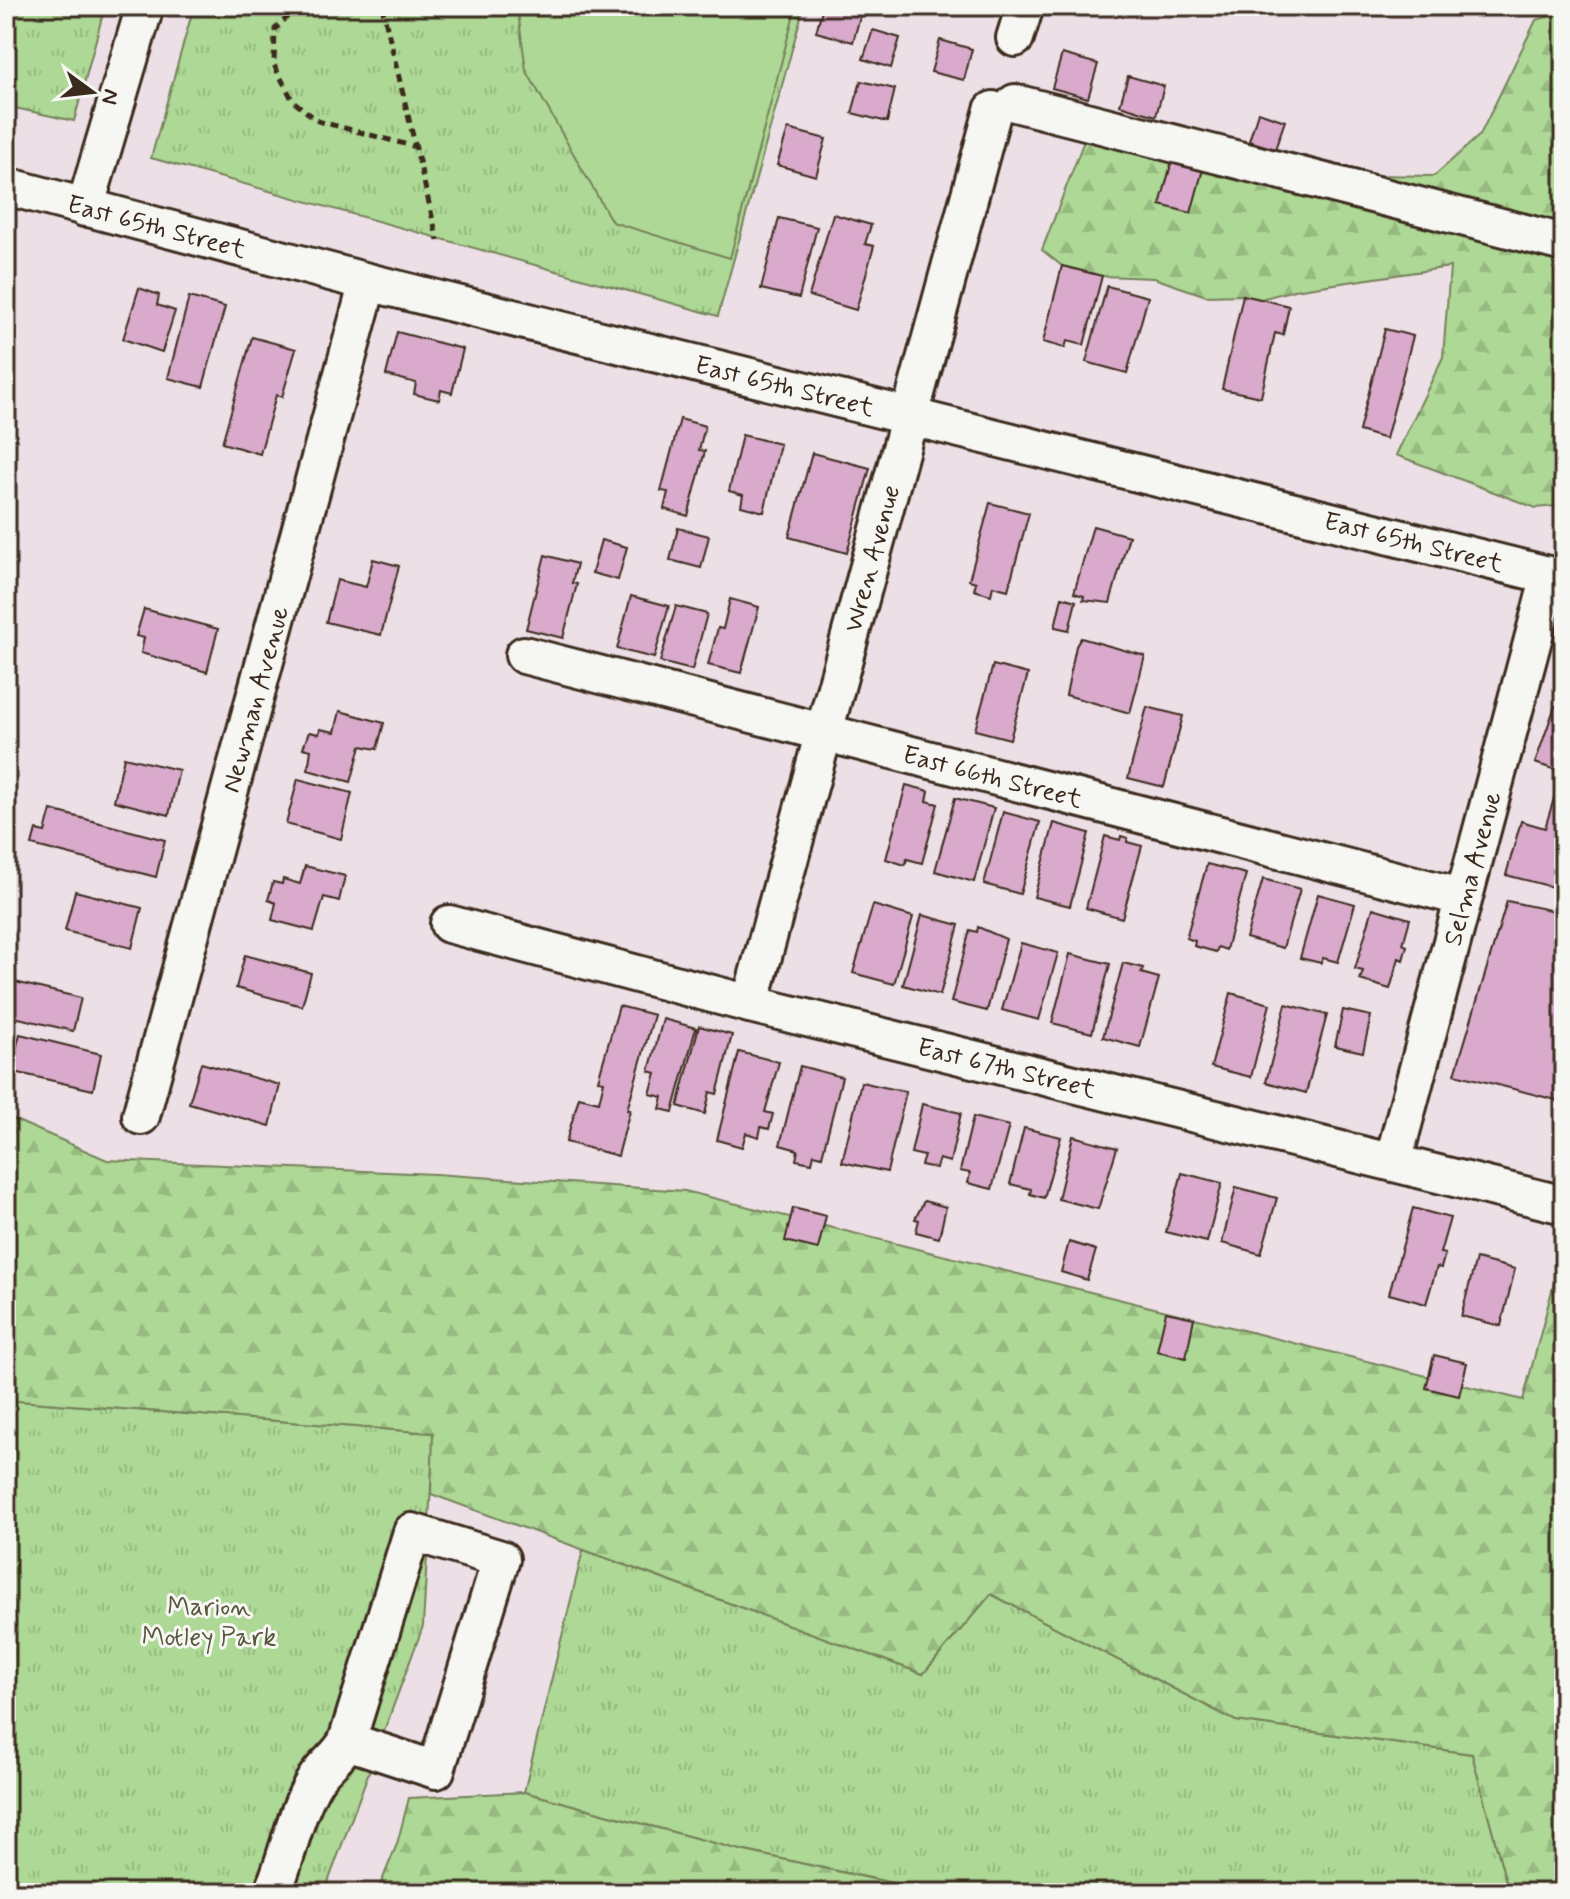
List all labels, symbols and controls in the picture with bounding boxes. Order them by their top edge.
north arrow [52,52,132,132]
text: N [94,86,125,107]
street label: East 65th Street [63,188,249,268]
street label: East 65th Street [691,349,877,426]
street label: Wren Avenue [837,481,909,636]
street label: East 65th Street [1320,505,1506,582]
street label: Newman Avenue [215,603,298,797]
street label: East 66th Street [899,738,1085,817]
street label: Selma Avenue [1437,788,1511,950]
street label: East 67th Street [914,1031,1099,1108]
park label: Marion Motley Park [142,1591,276,1655]

